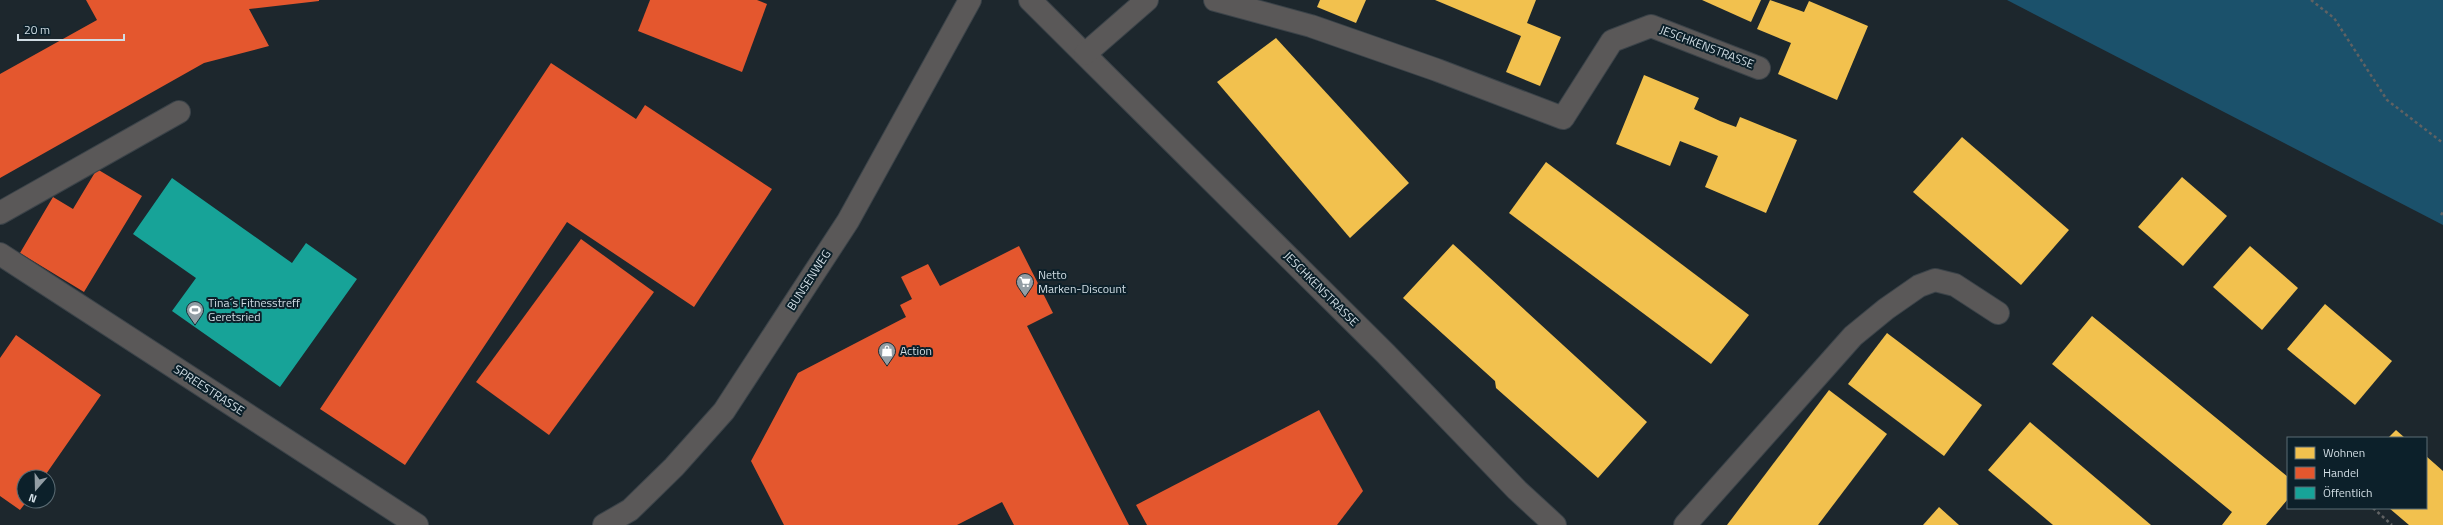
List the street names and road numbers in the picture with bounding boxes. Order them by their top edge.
street label: JESCHKENSTRASSE [1657,20,1757,73]
street label: BUNSENWEG [782,246,835,314]
street label: JESCHKENSTRASSE [1279,247,1364,331]
street label: SPREESTRASSE [170,360,249,420]

